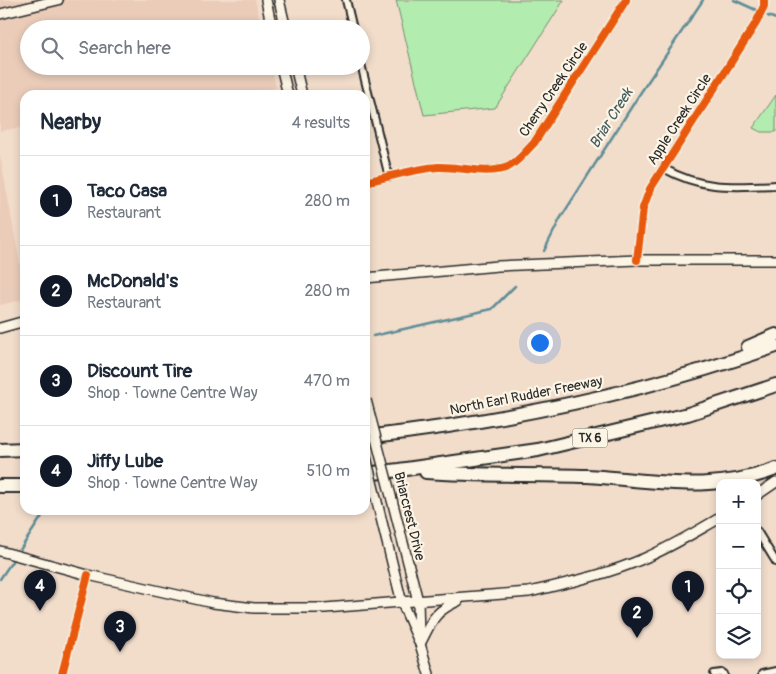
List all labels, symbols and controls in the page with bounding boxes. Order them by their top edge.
search box [20,20,370,75]
icon: search [38,34,66,62]
text: Search here [78,36,171,60]
street label: Cherry Creek Circle [515,39,591,140]
street label: Apple Creek Circle [644,70,715,168]
water label: Briar Creek [585,83,638,152]
text: Nearby [40,109,101,136]
text: 4 results [292,113,350,133]
text: Taco Casa [87,179,167,203]
text: 1 [53,191,59,211]
text: 280 m [304,191,350,211]
text: Restaurant [87,203,161,223]
text: McDonald's [87,269,178,293]
text: 2 [52,281,60,301]
text: 280 m [304,281,350,301]
text: Restaurant [87,293,161,313]
your location [527,330,553,356]
text: Discount Tire [87,359,192,383]
text: 3 [52,371,60,391]
text: 470 m [304,371,350,391]
street label: North Earl Rudder Freeway [448,372,604,419]
text: Shop · Towne Centre Way [87,383,258,403]
road number: TX 6 [572,428,608,448]
text: Jiffy Lube [87,449,163,473]
text: 4 [51,461,61,481]
text: 510 m [306,461,350,481]
street label: Briarcrest Drive [390,470,429,562]
text: Shop · Towne Centre Way [87,473,258,493]
map controls [716,479,761,659]
button: + [716,479,761,524]
button: − [716,524,761,569]
button: locate [716,569,761,614]
pin: 4 [24,570,56,611]
pin: 1 [672,571,704,612]
pin: 2 [621,597,653,638]
pin: 3 [104,611,136,652]
button: layers [716,614,761,659]

